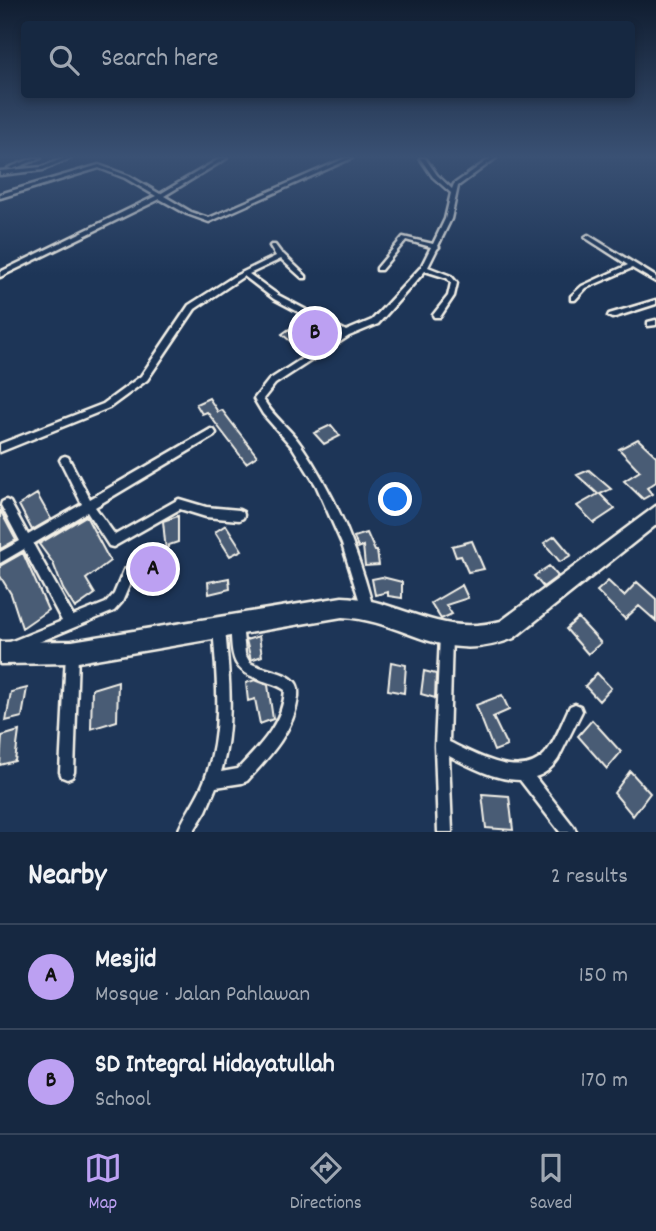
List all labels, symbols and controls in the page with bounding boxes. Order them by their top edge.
search box [21,21,635,98]
icon: search [45,41,83,79]
text: Search here [101,41,219,78]
pin: B [292,307,338,359]
your location [378,482,412,516]
pin: A [130,543,176,595]
text: Nearby [28,856,106,899]
text: 2 results [551,861,628,894]
text: Mesjid [95,942,156,979]
text: A [45,960,57,993]
text: 150 m [579,960,628,993]
text: Mosque · Jalan Pahlawan [95,979,310,1012]
text: SD Integral Hidayatullah [95,1047,335,1084]
text: B [46,1065,56,1098]
text: 170 m [581,1065,628,1098]
text: School [95,1084,151,1117]
tab: Map [84,1149,122,1218]
tab: Directions [290,1149,362,1218]
tab: Saved [530,1149,572,1218]

